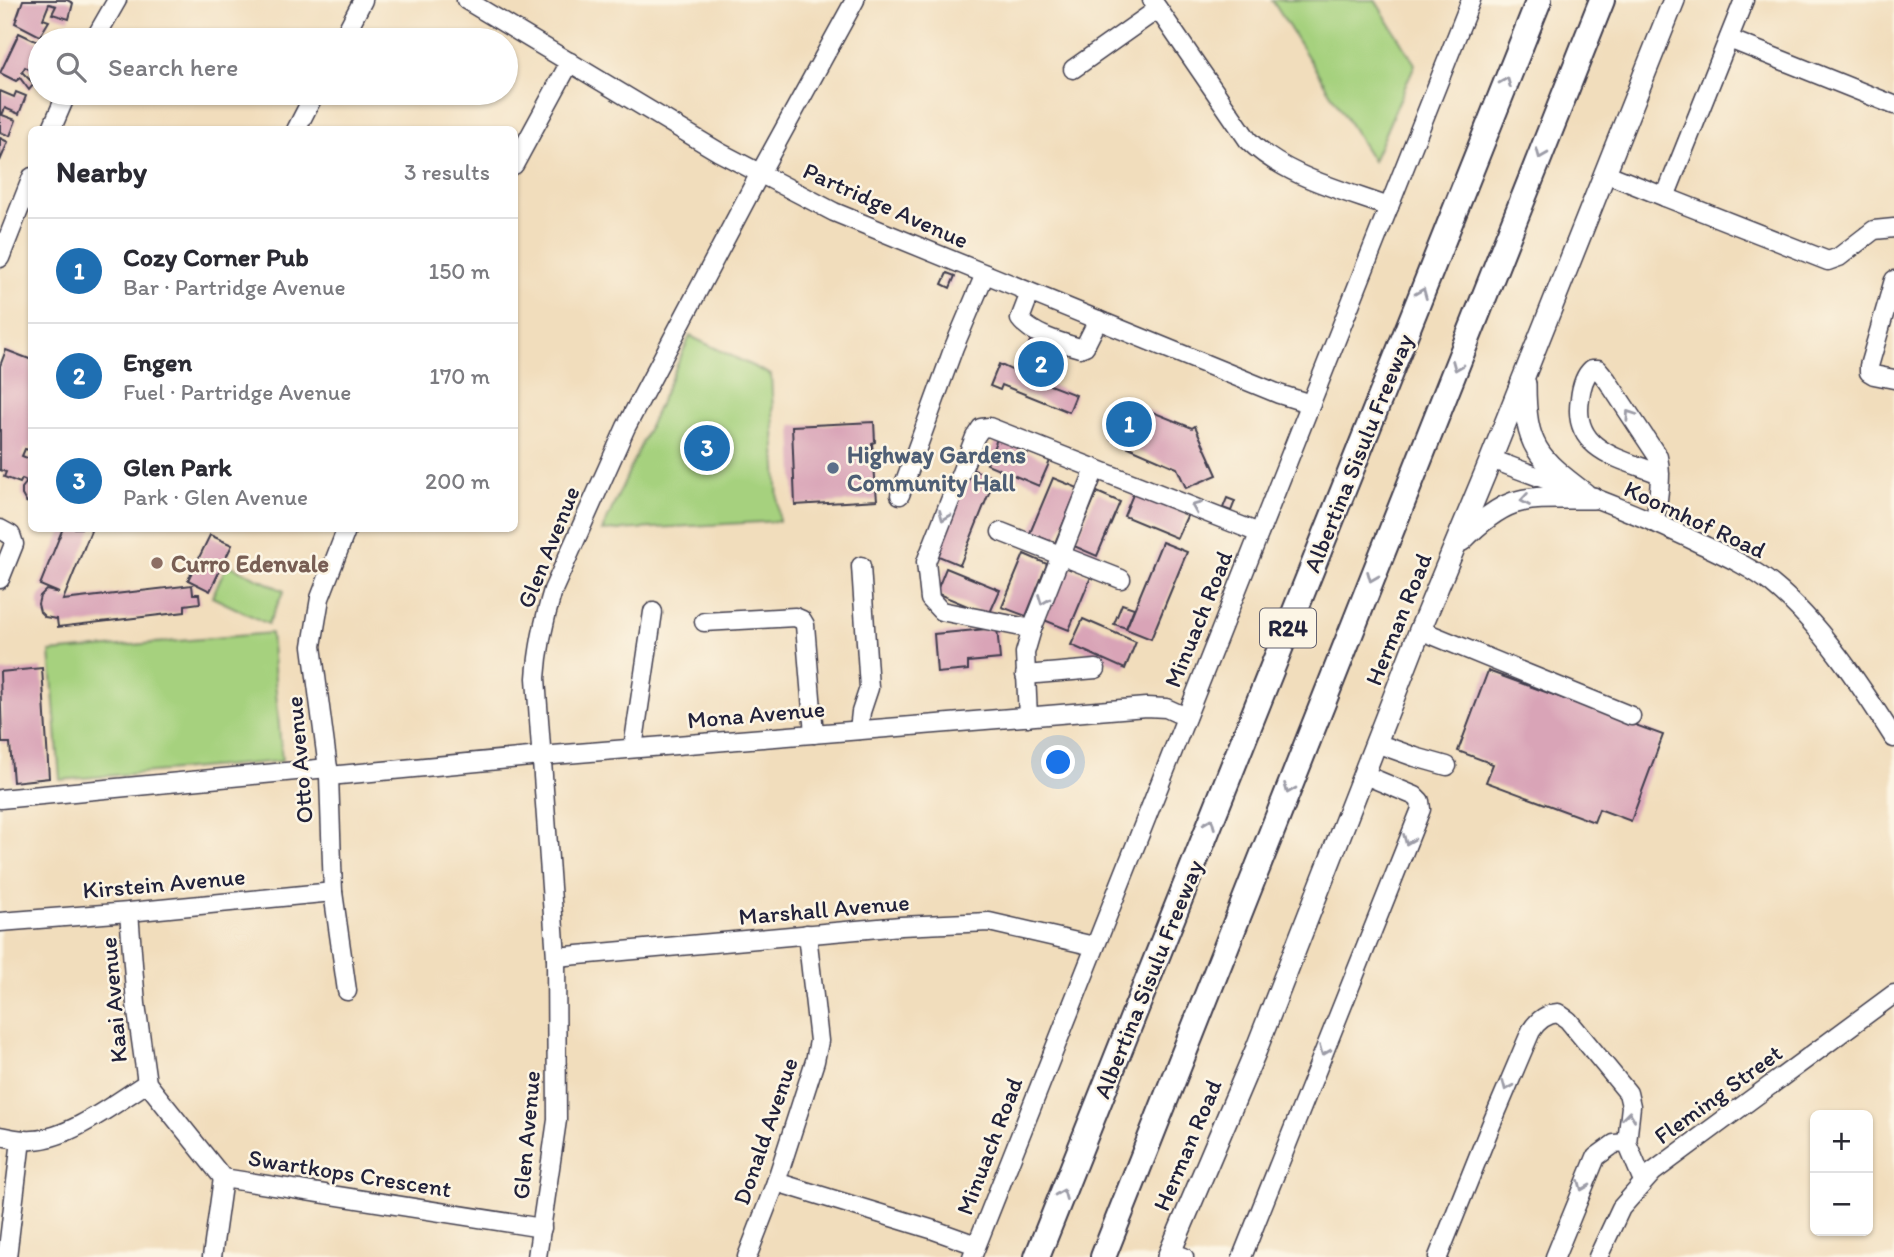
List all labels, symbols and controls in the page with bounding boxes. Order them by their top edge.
search box [28,28,518,105]
icon: search [52,48,90,86]
text: Search here [108,51,238,83]
one-way arrow [1498,77,1512,89]
one-way arrow [1535,148,1549,160]
text: Nearby [56,153,147,190]
street label: Partridge Avenue [799,156,973,254]
text: 3 results [404,158,490,186]
text: Cozy Corner Pub [123,241,309,273]
text: 1 [74,257,84,285]
text: 150 m [429,257,490,285]
text: Bar · Partridge Avenue [123,273,346,301]
one-way arrow [1413,288,1427,300]
street label: Albertina Sisulu Freeway [1297,329,1419,577]
pin: 2 [1018,338,1064,390]
text: Engen [123,346,192,378]
one-way arrow [1451,359,1465,371]
text: 2 [73,362,85,390]
text: 170 m [429,362,490,390]
text: Fuel · Partridge Avenue [123,378,351,406]
pin: 1 [1106,398,1152,450]
one-way arrow [1626,410,1638,423]
pin: 3 [684,422,730,474]
place label: Highway Gardens Community Hall [847,440,1026,498]
text: Glen Park [123,451,232,483]
marker: Highway Gardens Community Hall [825,460,841,476]
text: 3 [73,467,85,495]
text: 200 m [425,467,490,495]
street label: Koornhof Road [1620,474,1770,564]
street label: Glen Avenue [510,482,586,612]
text: Park · Glen Avenue [123,483,308,511]
one-way arrow [1519,492,1531,507]
one-way arrow [1191,502,1203,516]
one-way arrow [938,510,952,522]
street label: Minuach Road [1157,546,1239,692]
place label: Curro Edenvale [171,549,329,578]
street label: Herman Road [1358,549,1438,689]
marker: Curro Edenvale [149,555,165,571]
one-way arrow [1367,570,1381,582]
one-way arrow [1038,594,1052,606]
road number: R24 [1260,608,1316,648]
street label: Mona Avenue [686,694,826,734]
street label: Otto Avenue [279,695,319,825]
your location [1041,745,1075,779]
one-way arrow [1283,782,1297,794]
one-way arrow [1202,818,1216,830]
one-way arrow [1403,833,1417,845]
street label: Albertina Sisulu Freeway [1087,855,1209,1103]
street label: Kirstein Avenue [81,861,247,905]
street label: Marshall Avenue [737,887,911,931]
street label: Kaai Avenue [93,936,133,1064]
street label: Fleming Street [1648,1038,1788,1150]
one-way arrow [1318,1045,1332,1057]
street label: Donald Avenue [726,1053,804,1209]
street label: Glen Avenue [506,1069,546,1201]
street label: Minuach Road [949,1073,1029,1219]
street label: Herman Road [1146,1075,1228,1215]
one-way arrow [1501,1079,1515,1091]
one-way arrow [1622,1110,1637,1122]
map controls [1810,1110,1873,1236]
button: + [1810,1110,1873,1173]
street label: Swartkops Crescent [246,1143,454,1203]
button: − [1810,1173,1873,1236]
one-way arrow [1577,1179,1591,1191]
one-way arrow [1054,1188,1068,1200]

